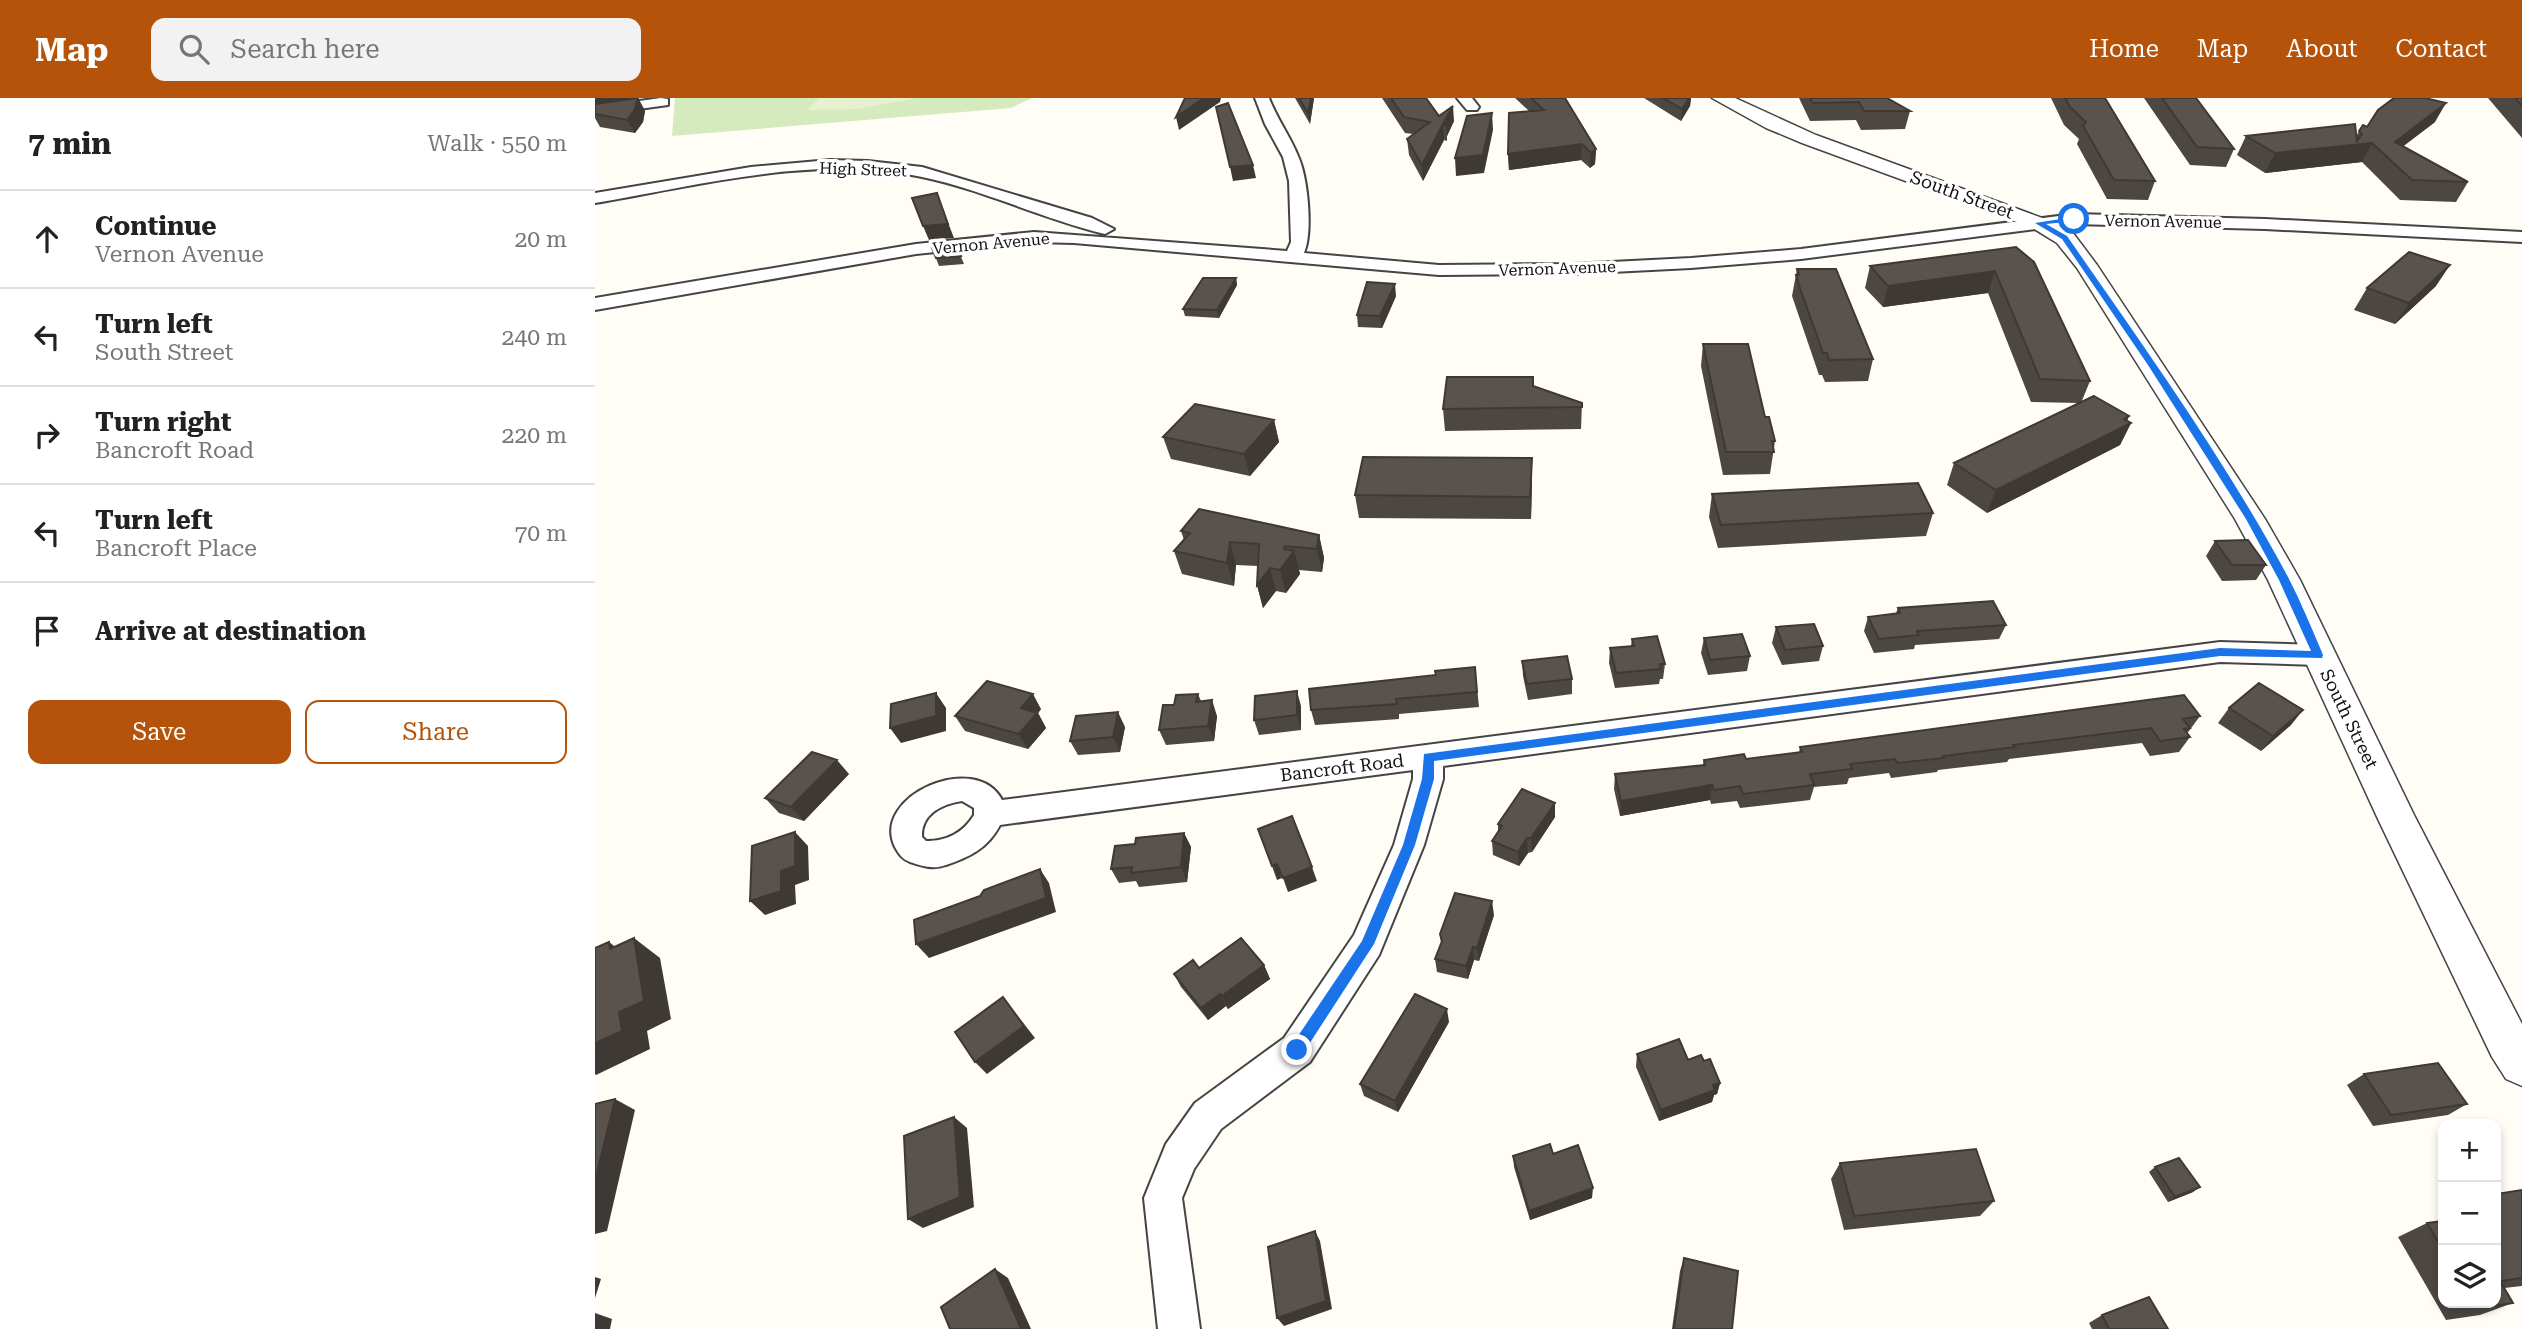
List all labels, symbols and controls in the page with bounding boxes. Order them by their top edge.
search box [151,18,641,81]
text: Map [35,30,109,69]
icon: search [175,30,213,68]
text: Search here [231,34,380,64]
text: Home [2089,35,2159,63]
text: Map [2197,35,2248,63]
text: About [2286,35,2357,63]
text: Contact [2395,35,2487,63]
text: 7 min [28,126,111,161]
text: Walk · 550 m [428,130,567,157]
street label: High Street [819,158,907,181]
street label: South Street [1908,166,2017,223]
route start [2058,203,2089,234]
text: Continue [95,211,217,241]
street label: Vernon Avenue [2104,211,2222,232]
icon: ahead [28,220,66,258]
text: 20 m [514,226,567,253]
street label: Vernon Avenue [932,229,1051,258]
text: Vernon Avenue [95,241,264,268]
street label: Vernon Avenue [1498,257,1616,280]
text: Turn left [95,309,213,339]
icon: left [28,318,66,356]
text: 240 m [502,324,567,351]
text: South Street [95,339,233,366]
text: Turn right [95,407,231,437]
icon: right [28,416,66,454]
text: 220 m [502,422,567,449]
text: Bancroft Road [95,437,254,464]
text: Turn left [95,505,213,535]
icon: left [28,514,66,552]
text: 70 m [514,520,567,547]
text: Bancroft Place [95,535,257,562]
icon: arrive [28,612,66,650]
text: Arrive at destination [95,616,366,646]
street label: South Street [2316,666,2383,772]
button: Save [28,700,291,764]
button: Share [305,700,567,764]
street label: Bancroft Road [1279,749,1405,786]
route end [1281,1034,1312,1065]
map controls [2438,1119,2501,1308]
button: + [2438,1119,2501,1182]
button: − [2438,1182,2501,1245]
button: layers [2438,1245,2501,1308]

